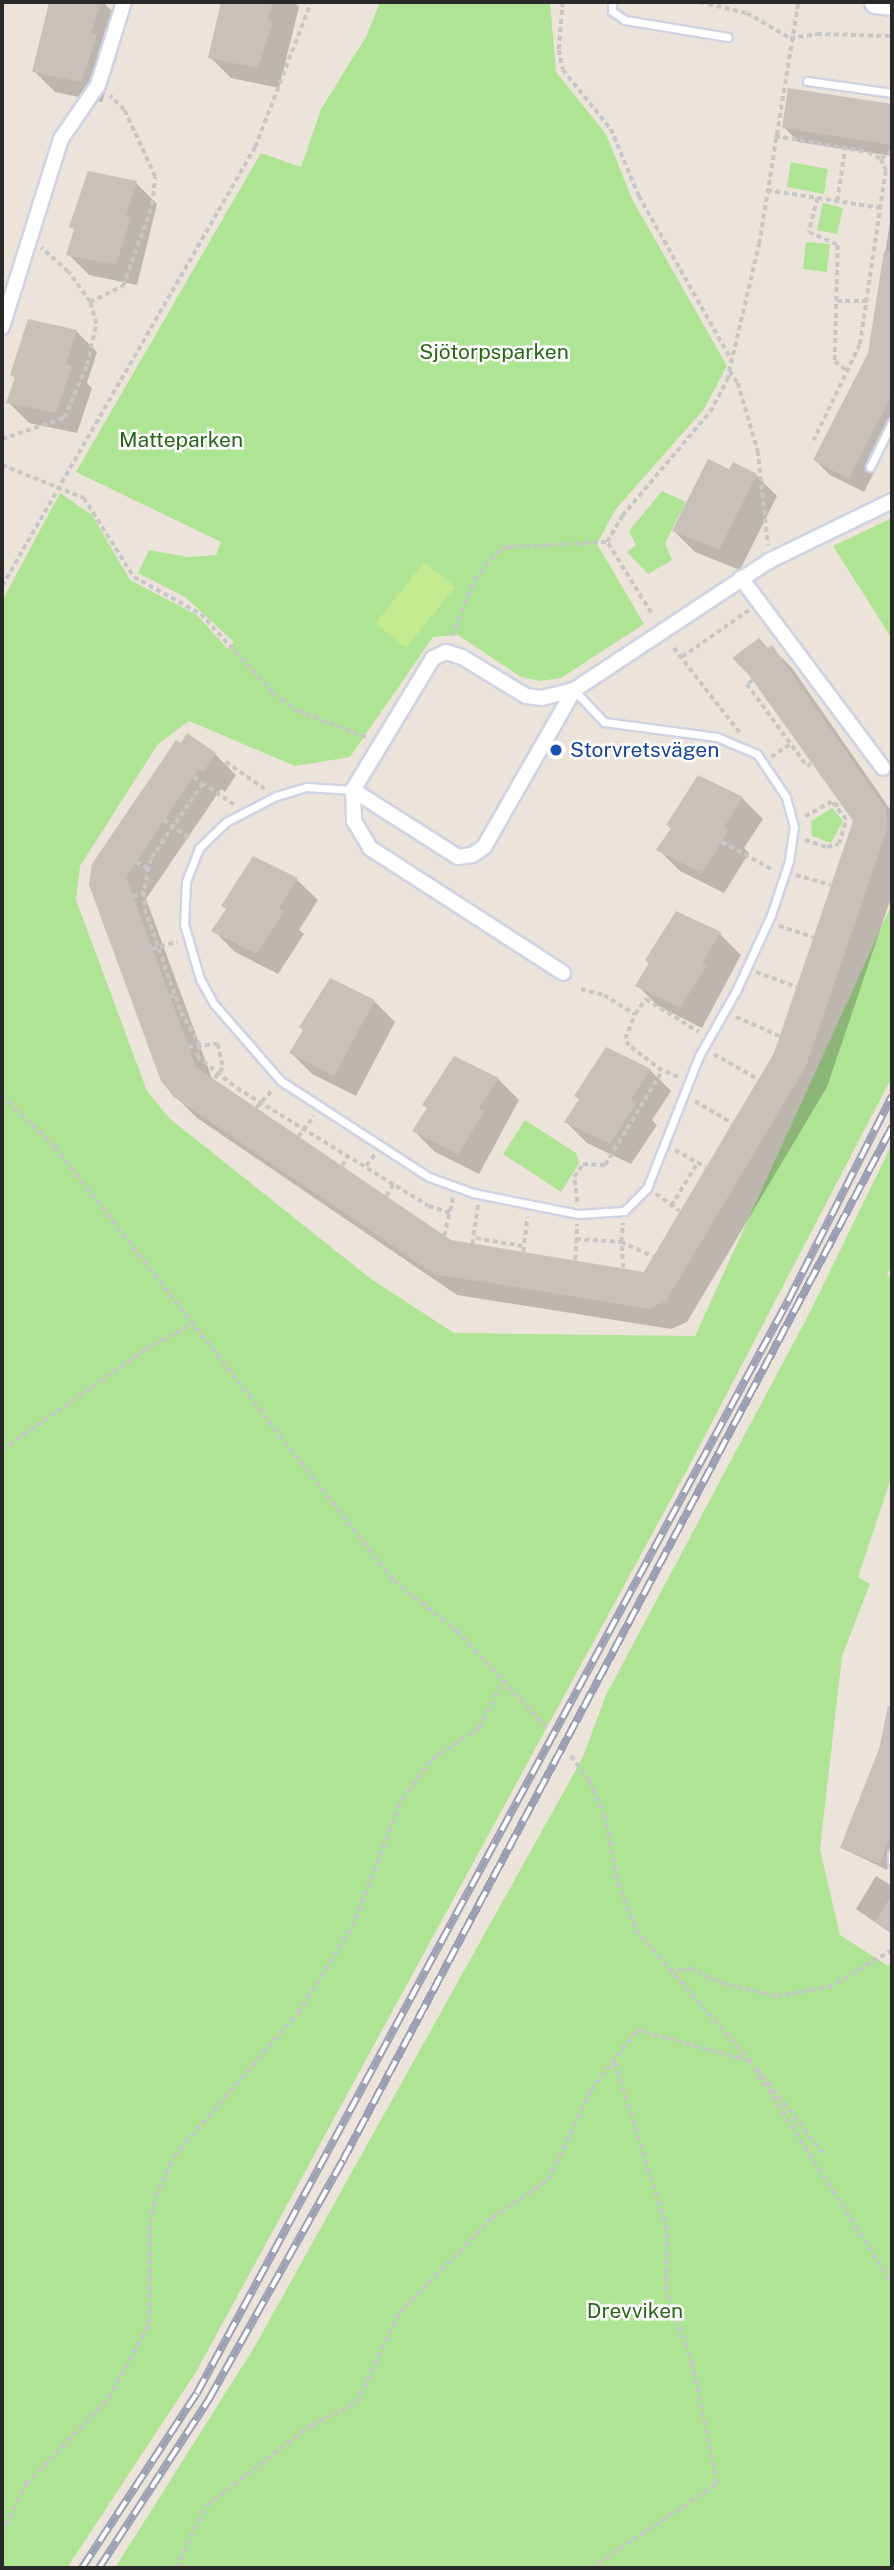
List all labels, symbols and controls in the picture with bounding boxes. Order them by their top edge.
park label: Sjötorpsparken [419,339,569,365]
park label: Matteparken [119,427,243,453]
place label: Storvretsvägen [570,737,719,763]
marker: Storvretsvägen [548,742,564,758]
park label: Drevviken [587,2298,683,2324]

